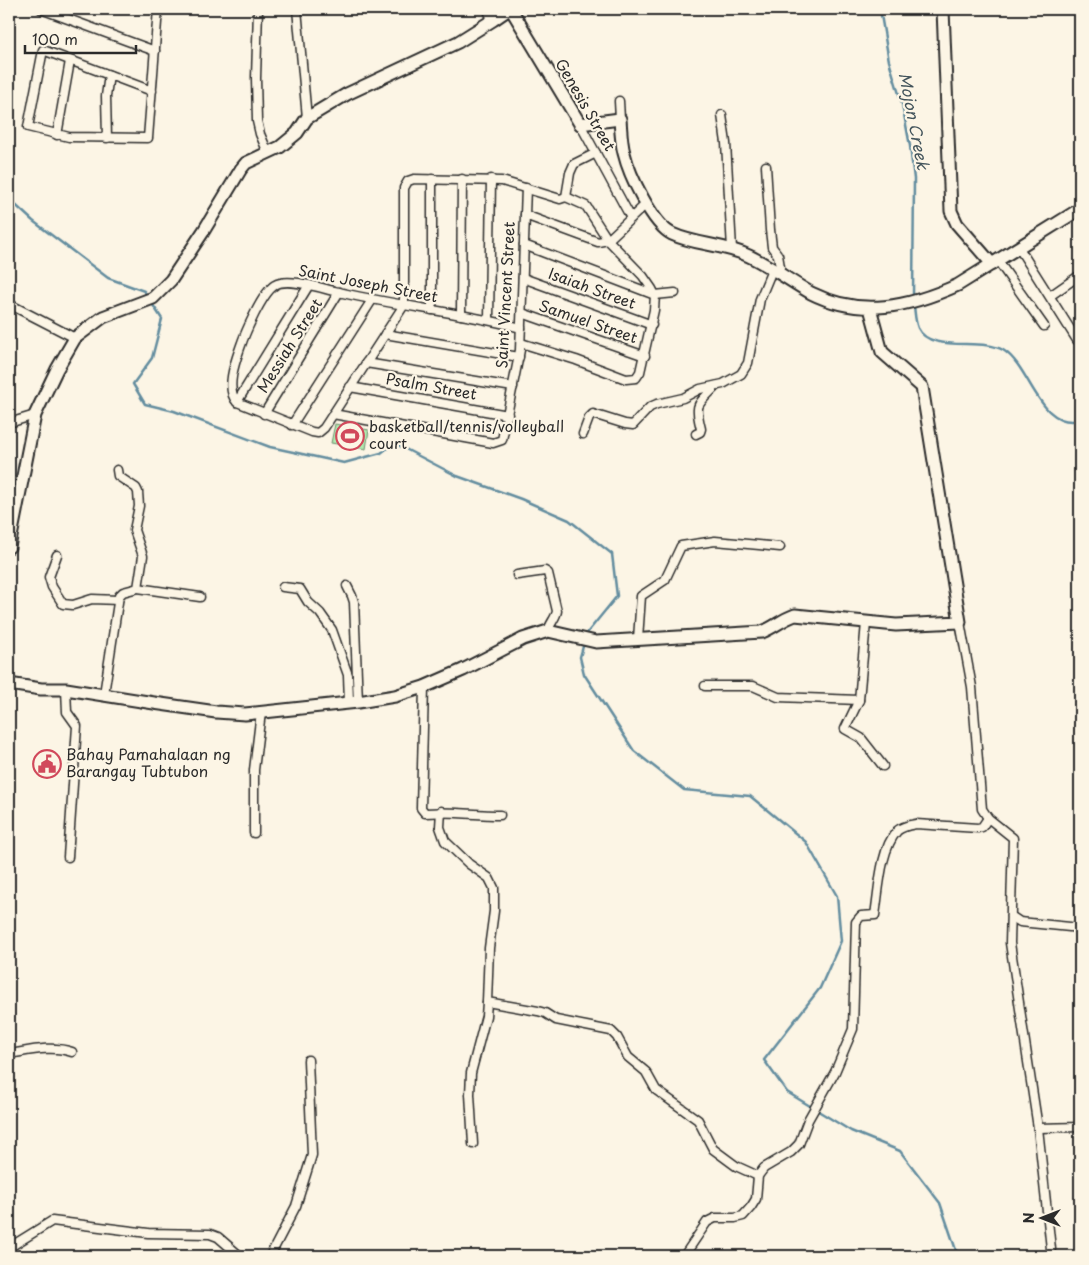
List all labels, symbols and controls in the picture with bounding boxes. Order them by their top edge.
scale bar [25,22,136,54]
text: 100 m [32,27,78,50]
street label: Genesis Street [550,54,622,155]
water label: Mojon Creek [894,70,936,173]
street label: Saint Vincent Street [489,221,520,369]
street label: Saint Joseph Street [297,258,440,307]
street label: Isaiah Street [546,261,639,314]
street label: Messiah Street [250,293,327,397]
street label: Samuel Street [536,293,641,348]
street label: Psalm Street [384,366,479,405]
place label: basketball/tennis/volleyball court [369,414,564,454]
sports icon: basketball/tennis/volleyball court [335,421,365,451]
place label: Bahay Pamahalaan ng Barangay Tubtubon [66,742,231,782]
public building icon: Bahay Pamahalaan ng Barangay Tubtubon [32,749,62,779]
north arrow [1016,1192,1066,1242]
text: N [1018,1212,1039,1224]

